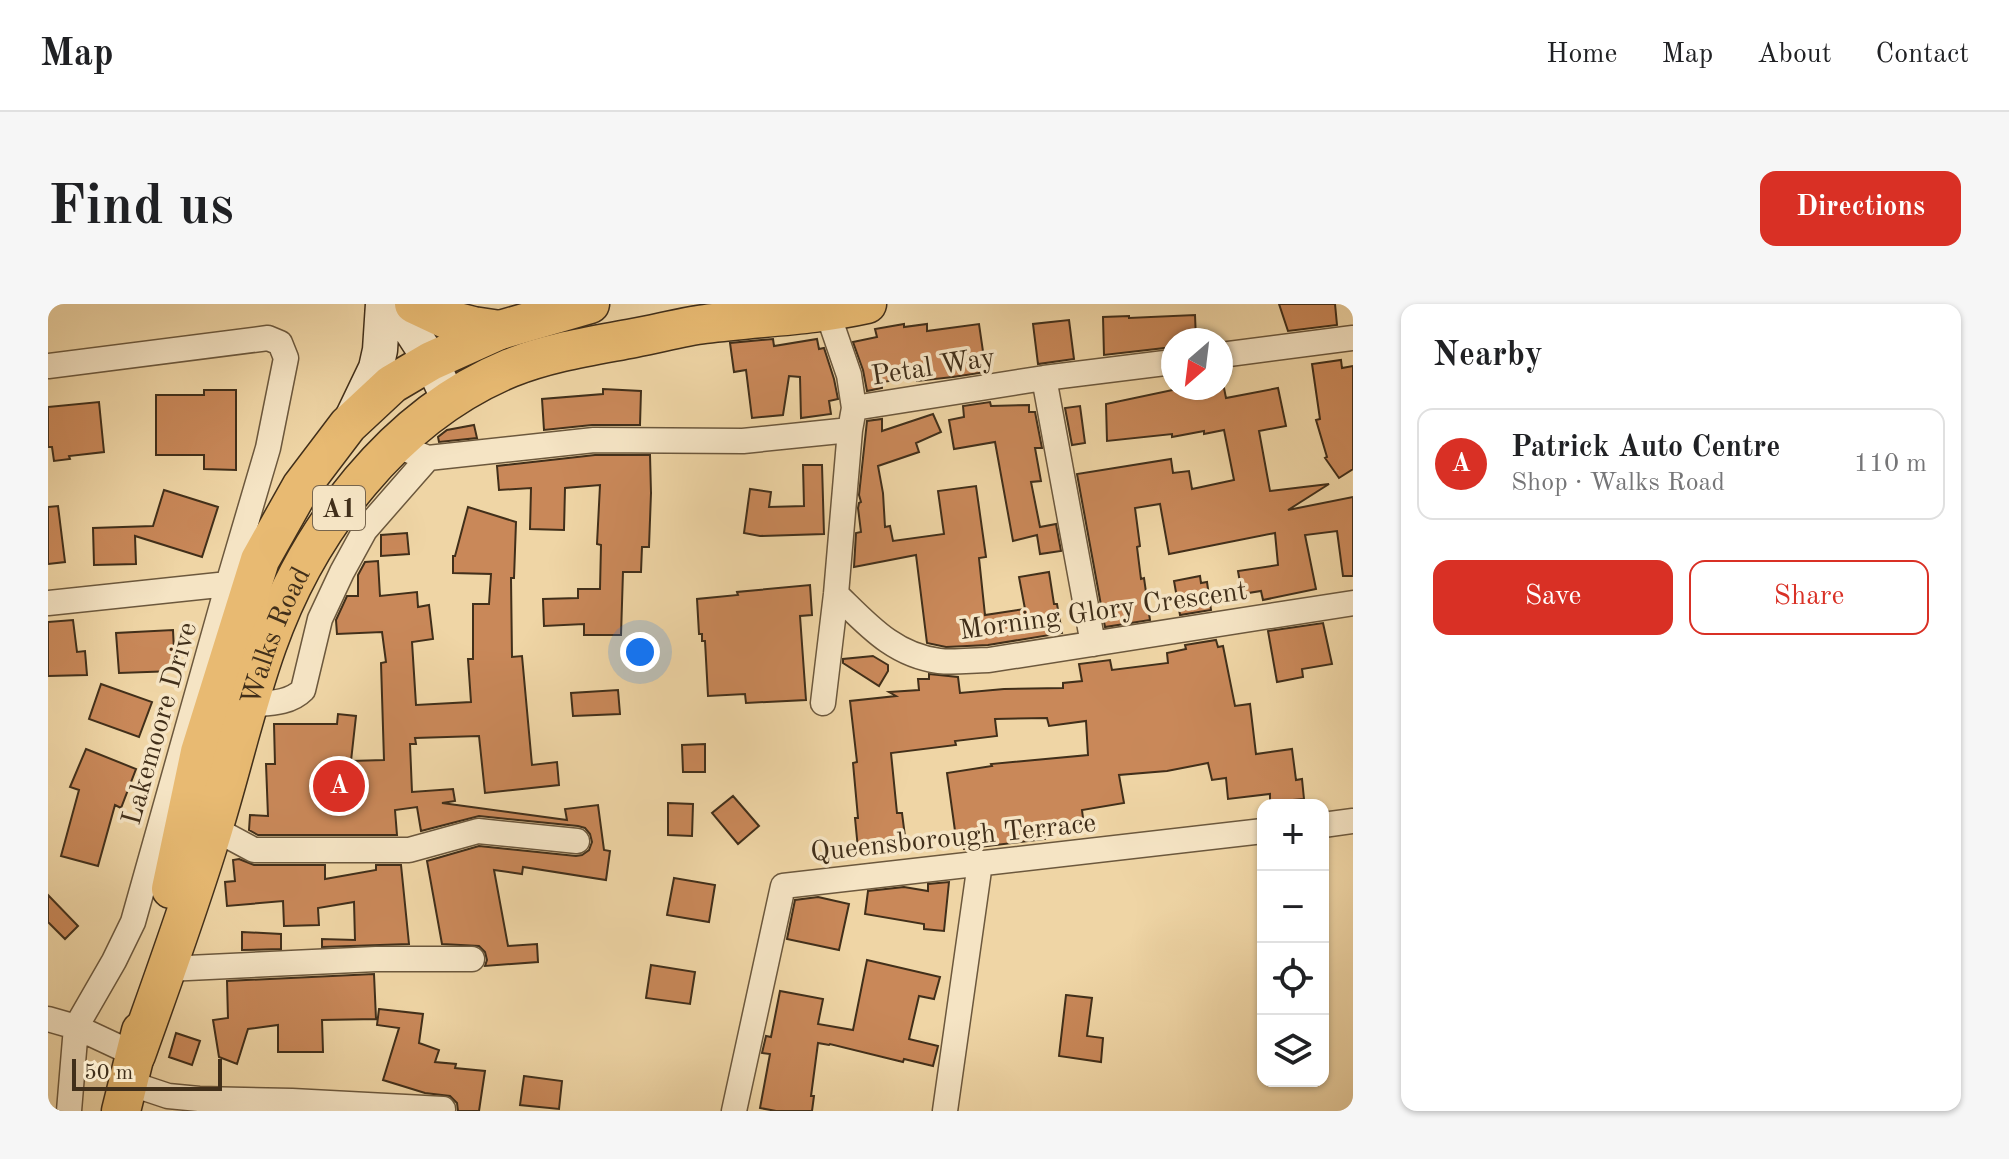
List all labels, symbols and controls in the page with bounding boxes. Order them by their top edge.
text: Map [40,36,114,74]
text: Home [1546,41,1617,69]
text: Map [1661,41,1713,69]
text: About [1757,41,1832,69]
text: Contact [1876,41,1969,69]
button: Directions [1760,171,1961,246]
text: Find us [48,180,234,236]
north arrow [1161,328,1233,400]
text: Nearby [1433,339,1543,373]
street label: Petal Way [869,344,998,392]
text: Patrick Auto Centre [1511,433,1780,463]
text: A [1451,451,1471,477]
text: 110 m [1854,451,1927,477]
text: Shop · Walks Road [1511,470,1725,496]
road number: A1 [313,486,365,530]
button: Save [1433,560,1673,635]
button: Share [1689,560,1929,635]
street label: Walks Road [238,563,317,709]
street label: Morning Glory Crescent [958,578,1249,646]
street label: Lakemoore Drive [119,619,203,828]
your location [620,632,660,672]
pin: A [313,756,365,816]
map controls [1257,799,1329,1087]
button: + [1257,799,1329,871]
street label: Queensborough Terrace [809,810,1098,868]
button: − [1257,871,1329,943]
button: locate [1257,943,1329,1015]
button: layers [1257,1015,1329,1087]
scale bar [72,1055,222,1091]
text: 50 m [84,1062,133,1084]

